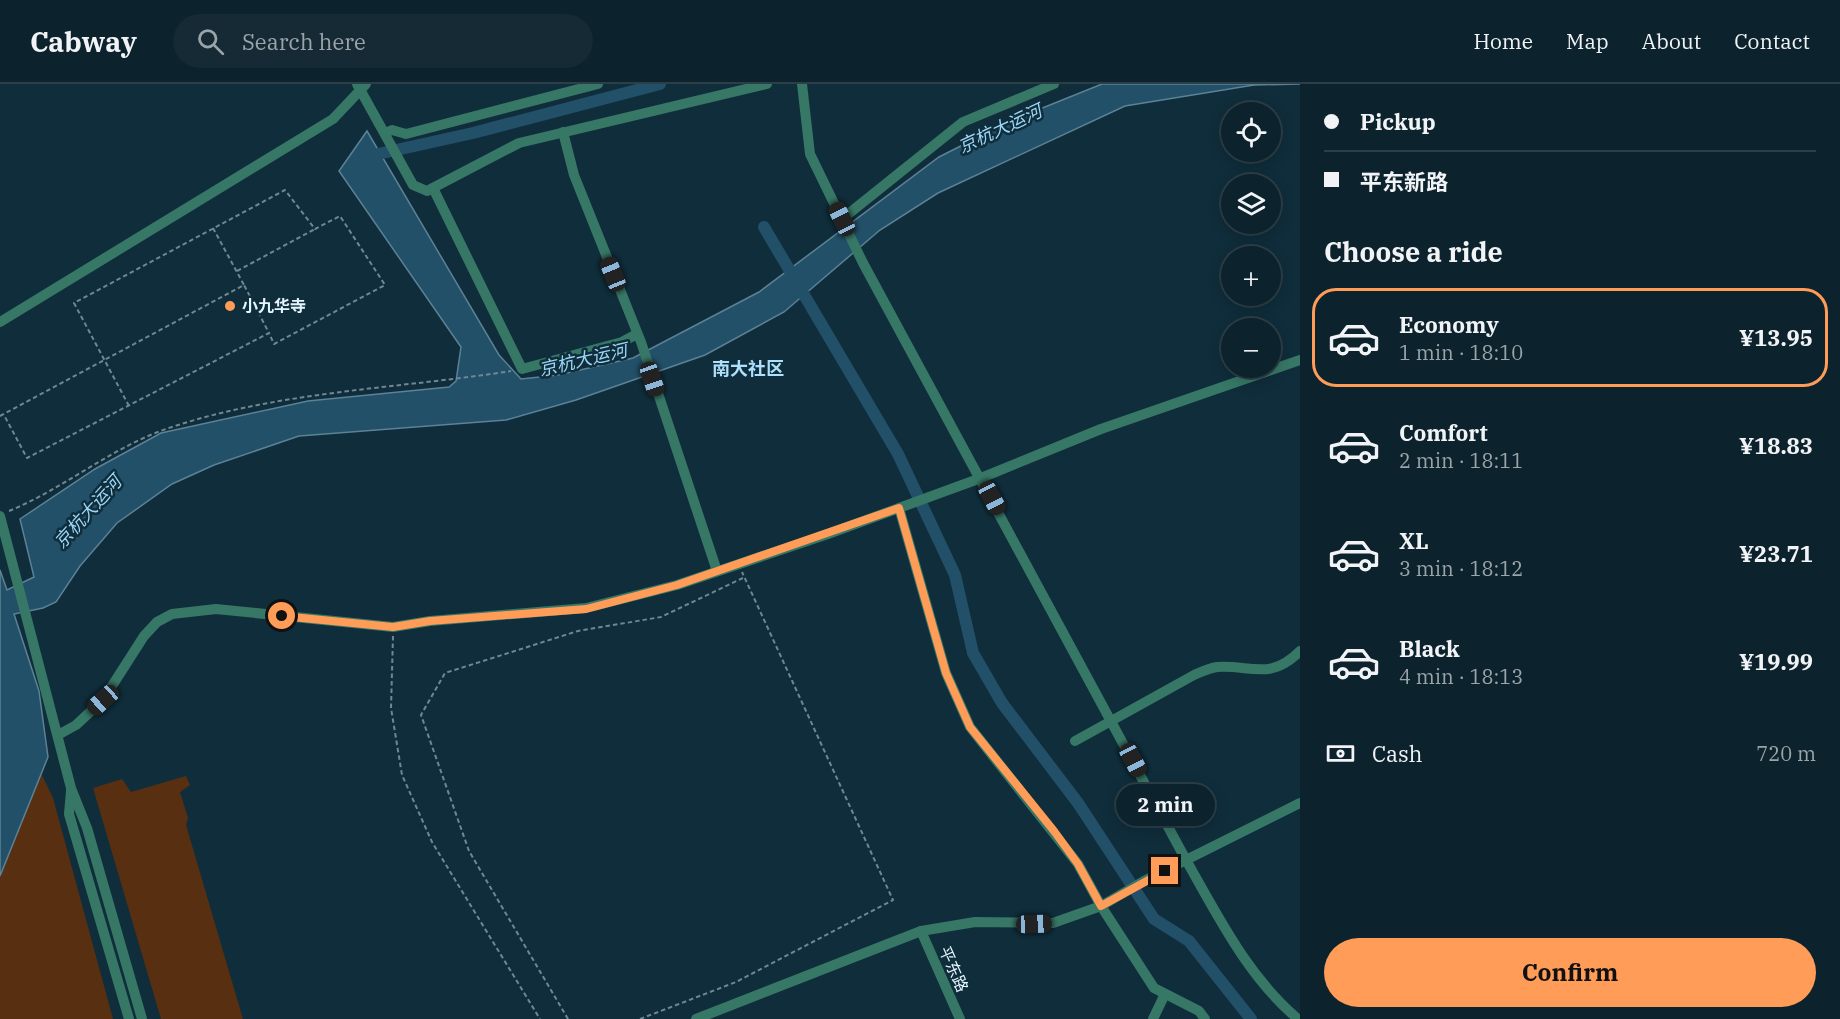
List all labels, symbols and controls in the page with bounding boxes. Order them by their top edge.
search box [173,14,593,68]
text: Cabway [30,23,137,60]
icon: search [194,25,227,58]
text: Search here [242,27,366,56]
text: Home [1473,27,1533,55]
text: Map [1566,27,1609,55]
text: About [1642,27,1701,55]
text: Contact [1734,27,1810,55]
water label: 京杭大运河 [954,98,1048,158]
map controls [1221,102,1281,378]
button: locate [1221,102,1281,162]
text: Pickup [1360,107,1436,136]
text: 平东新路 [1360,167,1448,196]
button: layers [1221,174,1281,234]
car [826,199,858,239]
text: Choose a ride [1324,234,1503,269]
button: + [1221,246,1281,306]
car [598,254,628,294]
place label: 小九华寺 [242,296,306,316]
marker: 小九华寺 [223,299,237,313]
text: Economy [1399,310,1499,339]
icon: car [1327,311,1381,365]
button: − [1221,318,1281,378]
text: ¥13.95 [1739,323,1813,352]
water label: 京杭大运河 [536,338,632,381]
text: 1 min · 18:10 [1399,339,1523,366]
district label: 南大社区 [712,357,784,380]
car [638,359,666,399]
text: Comfort [1399,418,1488,447]
icon: car [1327,419,1381,473]
text: ¥18.83 [1739,431,1813,460]
text: 2 min · 18:11 [1399,447,1523,474]
water label: 京杭大运河 [49,468,128,553]
car [976,478,1008,518]
text: XL [1399,526,1429,555]
icon: car [1327,527,1381,581]
text: ¥23.71 [1739,539,1813,568]
text: 3 min · 18:12 [1399,555,1523,582]
route start [268,602,295,629]
text: Black [1399,634,1460,663]
icon: car [1327,635,1381,689]
text: ¥19.99 [1739,647,1813,676]
text: 4 min · 18:13 [1399,663,1523,690]
car [84,681,122,719]
icon: cash [1324,737,1357,770]
text: Cash [1372,739,1423,768]
car [1117,740,1149,780]
text: 720 m [1756,740,1816,767]
callout: 2 min [1116,784,1214,826]
text: 2 min [1138,791,1194,818]
route end [1151,857,1178,884]
car [1016,914,1052,934]
button: Confirm [1324,938,1816,1007]
street label: 平东路 [935,943,973,995]

